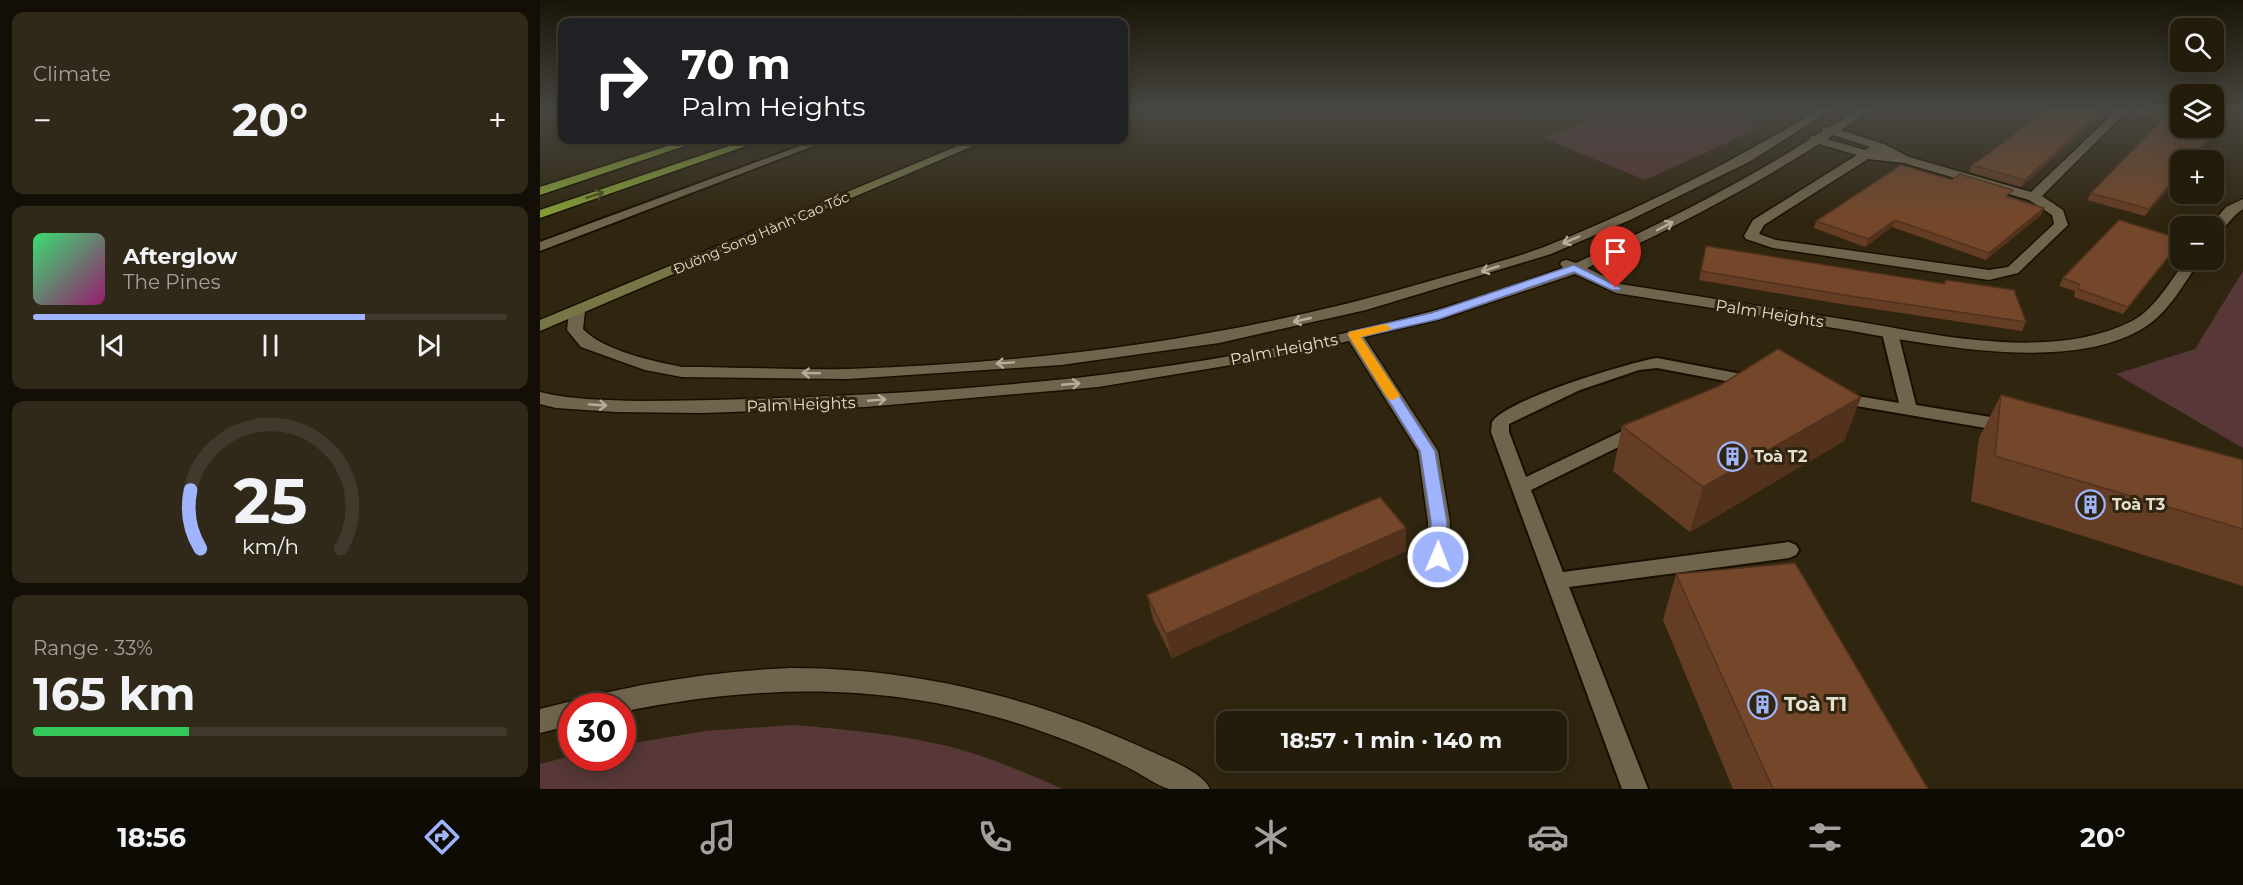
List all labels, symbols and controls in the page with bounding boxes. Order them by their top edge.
map controls [2170,18,2224,270]
button: search [2170,18,2224,72]
text: 70 m [681,38,791,90]
icon: right [582,42,660,120]
text: Climate [33,62,111,86]
button: layers [2170,84,2224,138]
text: Palm Heights [681,90,865,123]
text: 20° [232,92,308,147]
text: − [33,100,52,140]
text: + [488,100,507,140]
button: + [2170,150,2224,204]
street label: Đường Song Hành Cao Tốc [670,188,852,278]
one-way arrow [585,189,604,200]
button: − [2170,216,2224,270]
one-way arrow [1656,220,1673,232]
pin [1590,226,1641,288]
one-way arrow [1562,235,1581,246]
icon: arrive [1599,235,1632,268]
text: Afterglow [123,243,237,270]
one-way arrow [1481,265,1500,276]
text: The Pines [123,270,220,294]
street label: Palm Heights [1714,296,1826,331]
one-way arrow [1292,314,1311,326]
icon: previous [96,329,129,362]
icon: pause [254,329,287,362]
icon: next [412,329,445,362]
street label: Palm Heights [1229,330,1340,369]
one-way arrow [996,358,1016,369]
one-way arrow [801,367,821,379]
one-way arrow [1061,378,1081,389]
street label: Palm Heights [746,393,856,416]
one-way arrow [866,395,886,406]
one-way arrow [587,399,607,410]
building icon: Toà T2 [1717,440,1749,472]
place label: Toà T2 [1754,447,1807,466]
text: 25 [233,463,307,539]
building icon: Toà T3 [2075,488,2107,520]
place label: Toà T3 [2112,495,2165,514]
position arrow [1406,525,1470,589]
text: km/h [241,533,299,559]
text: Range · 33% [33,636,153,660]
text: 165 km [33,666,195,721]
building icon: Toà T1 [1747,688,1779,720]
place label: Toà T1 [1784,692,1847,716]
speed limit sign: 30 [558,693,636,771]
text: 18:57 · 1 min · 140 m [1281,727,1502,754]
icon: directions [421,816,463,858]
icon: music [697,816,739,858]
icon: phone [974,816,1016,858]
icon: climate [1250,816,1292,858]
icon: car [1527,816,1569,858]
icon: filters [1804,816,1846,858]
text: 18:56 [117,821,186,854]
text: 20° [2080,821,2126,854]

